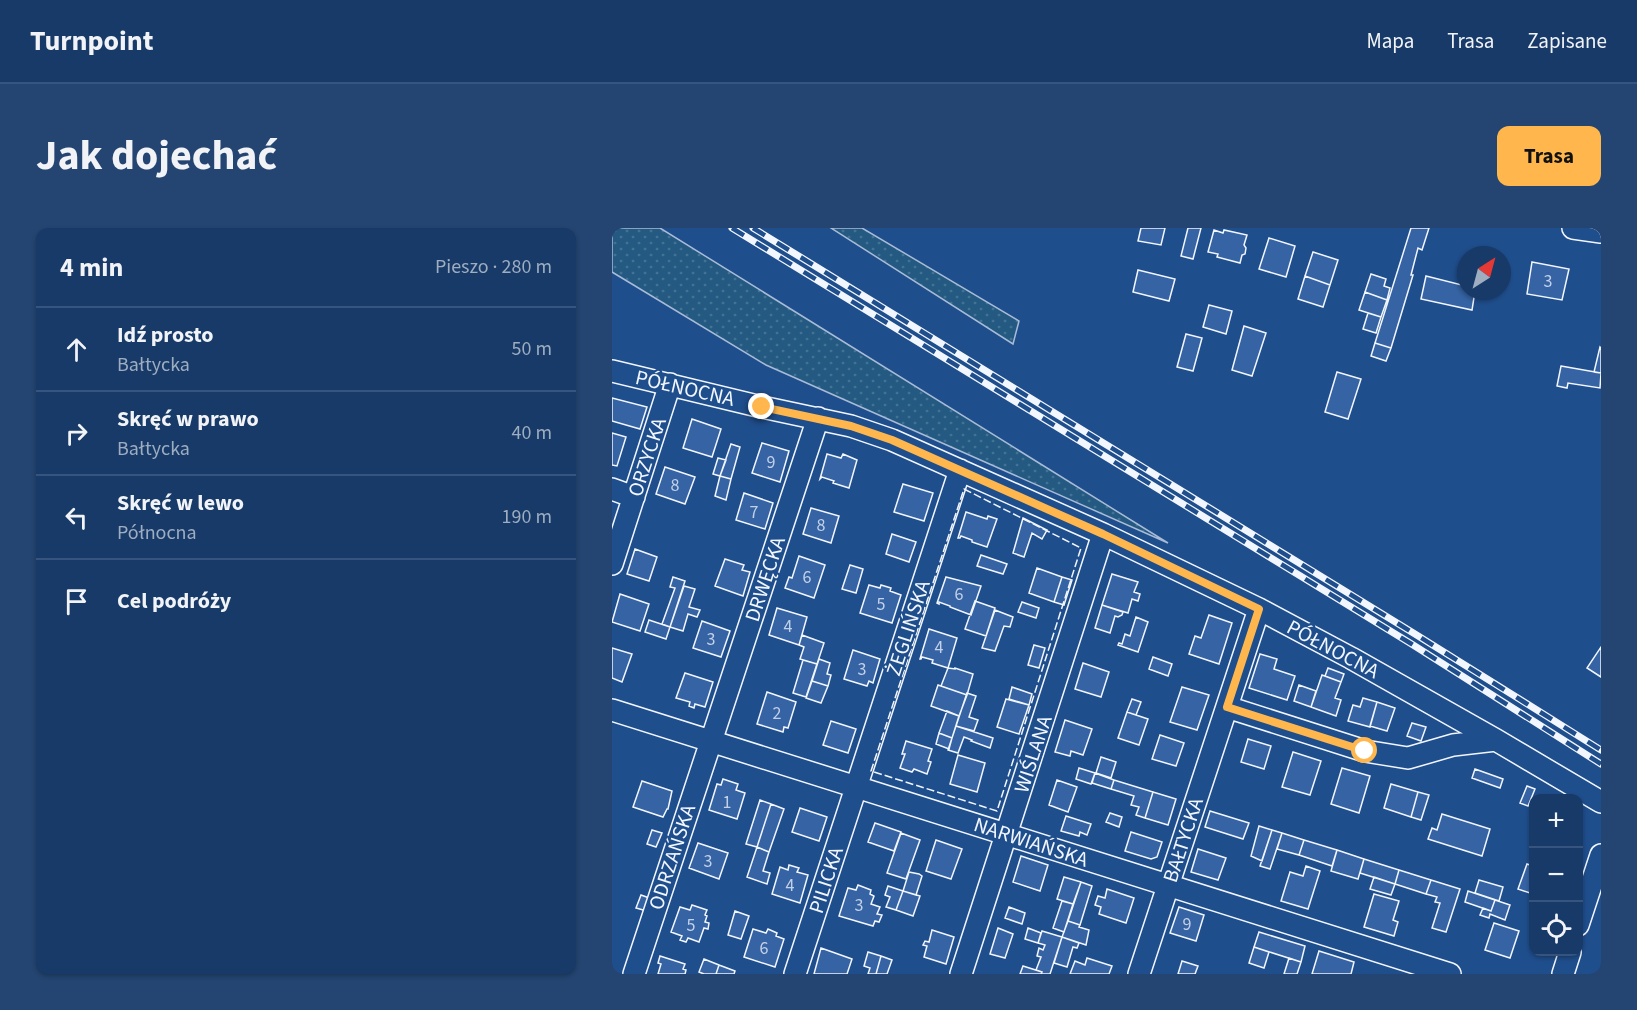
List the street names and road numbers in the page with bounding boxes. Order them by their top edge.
street label: PÓŁNOCNA [632,362,738,414]
street label: ORZYCKA [620,413,674,501]
street label: DRWĘCKA [737,532,793,625]
street label: ŻEGLIŃSKA [878,576,938,680]
street label: PÓŁNOCNA [1281,612,1385,686]
street label: WIŚLANA [1006,711,1060,797]
street label: BAŁTYCKA [1155,793,1211,886]
street label: ODRZAŃSKA [641,800,703,914]
street label: NARWIAŃSKA [970,809,1093,875]
street label: PILICKA [801,842,851,917]

